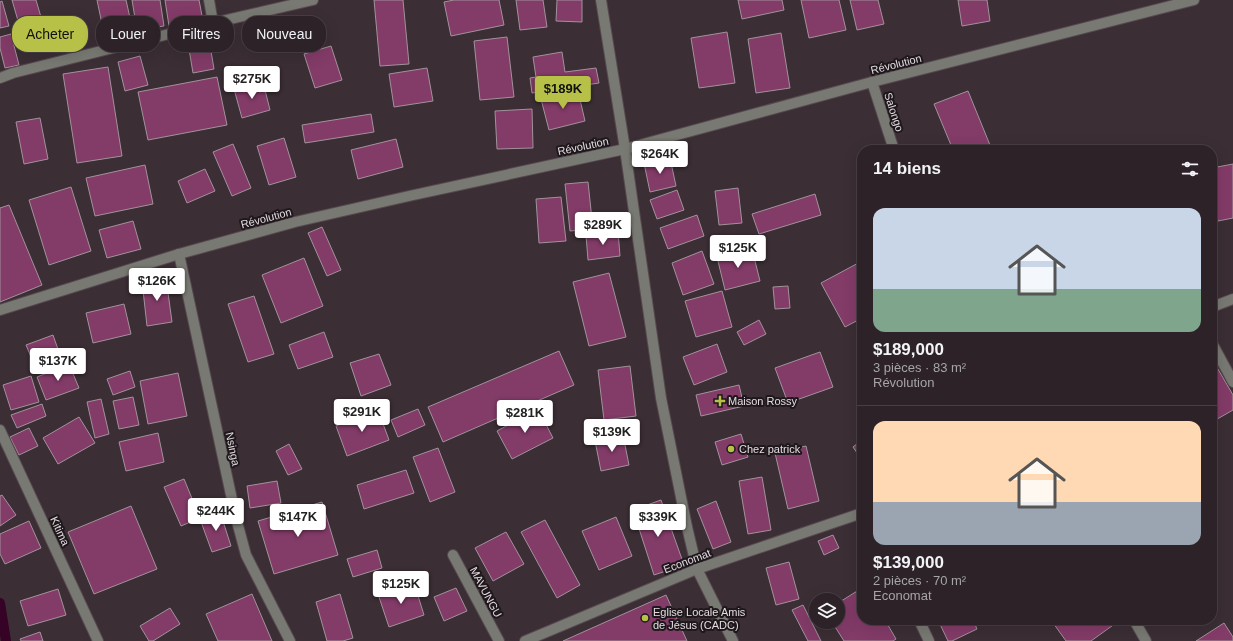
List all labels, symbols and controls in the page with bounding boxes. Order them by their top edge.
chip: Acheter [12,16,88,52]
chip: Louer [96,16,160,52]
chip: Filtres [168,16,234,52]
chip: Nouveau [242,16,326,52]
street label: Révolution [869,52,923,76]
pin: $275K [224,66,280,100]
text: $275K [233,71,271,86]
pin: $189K [535,76,591,110]
text: $189K [544,81,582,96]
street label: Salongo [882,91,906,133]
street label: Révolution [556,135,610,157]
pin: $264K [632,141,688,175]
text: $264K [641,146,679,161]
icon: filters [1179,158,1201,180]
text: 14 biens [873,159,941,178]
street label: Révolution [239,205,293,231]
pin: $289K [575,212,631,246]
text: $289K [584,217,622,232]
icon: home [1001,234,1073,306]
pin: $125K [710,235,766,269]
text: $125K [719,240,757,255]
pin: $126K [129,268,185,302]
text: $126K [138,273,176,288]
text: $189,000 [873,340,944,359]
pin: $137K [30,348,86,382]
text: $137K [39,353,77,368]
text: 3 pièces · 83 m² [873,360,966,375]
text: Révolution [873,375,934,390]
place label: Maison Rossy [728,395,798,407]
marker: Maison Rossy [715,396,725,406]
pin: $291K [334,399,390,433]
pin: $281K [497,400,553,434]
text: $291K [343,404,381,419]
text: $281K [506,405,544,420]
pin: $139K [584,419,640,453]
text: $139K [593,424,631,439]
street label: Nsinga [224,431,243,468]
place label: Chez patrick [739,443,801,455]
marker: Chez patrick [726,444,736,454]
icon: home [1001,447,1073,519]
pin: $244K [188,498,244,532]
text: $244K [197,503,235,518]
pin: $147K [270,504,326,538]
pin: $339K [630,504,686,538]
text: $147K [279,509,317,524]
text: $339K [639,509,677,524]
street label: Kitima [48,515,72,548]
street label: Economat [662,547,712,575]
text: $139,000 [873,553,944,572]
street label: MAVUNGU [468,565,504,619]
pin: $125K [373,571,429,605]
text: 2 pièces · 70 m² [873,573,966,588]
text: $125K [382,576,420,591]
text: Economat [873,588,932,603]
map controls [809,593,845,629]
button: layers [809,593,845,629]
place label: Eglise Locale Amis de Jésus (CADC) [653,606,746,631]
marker: Eglise Locale Amis de Jésus (CADC) [640,613,650,623]

